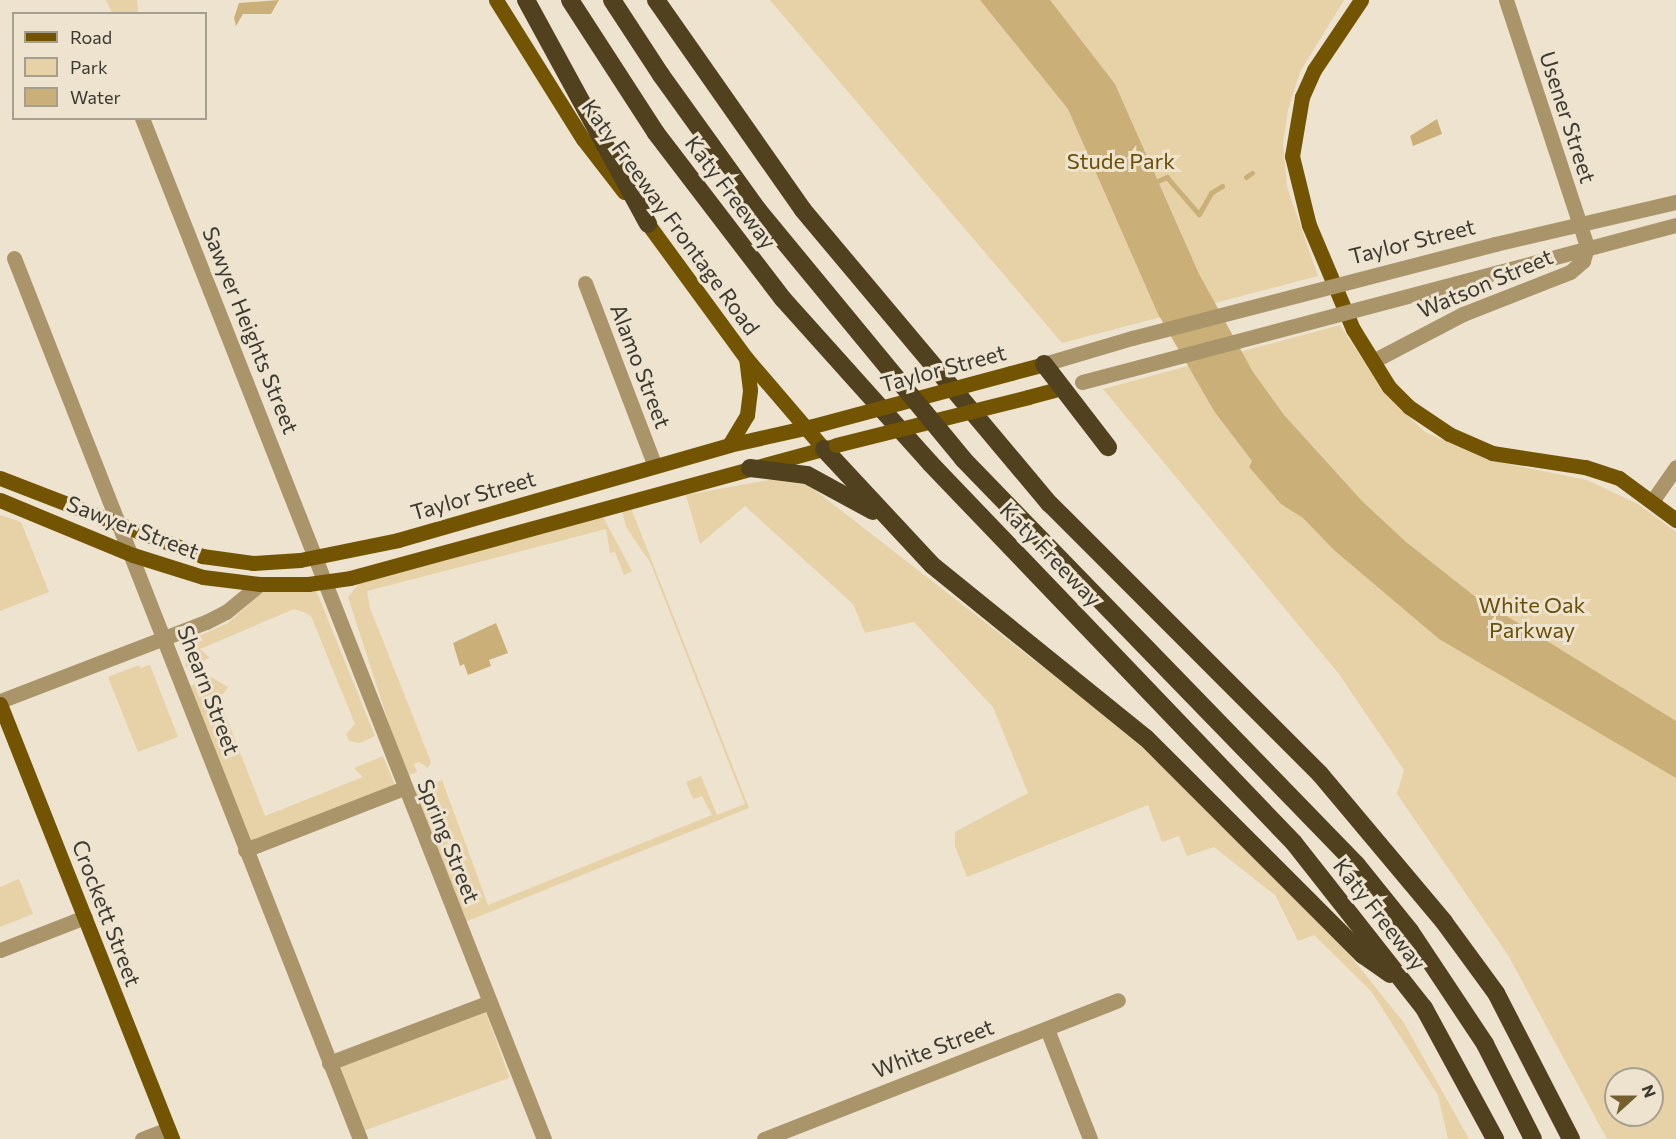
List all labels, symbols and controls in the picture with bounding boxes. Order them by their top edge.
legend [12,12,207,120]
text: Road [70,26,112,48]
street label: Usener Street [1534,48,1602,186]
text: Park [70,56,108,78]
text: Water [70,86,121,108]
street label: Katy Freeway Frontage Road [577,94,765,340]
street label: Katy Freeway [680,130,782,254]
park label: Stude Park [1067,148,1175,174]
street label: Taylor Street [1346,213,1478,269]
street label: Sawyer Heights Street [197,223,305,437]
street label: Watson Street [1414,243,1556,323]
street label: Alamo Street [605,300,677,432]
street label: Taylor Street [877,339,1009,397]
street label: Taylor Street [407,465,539,525]
street label: Sawyer Street [63,490,203,564]
street label: Katy Freeway [995,496,1107,612]
park label: White Oak Parkway [1479,591,1585,642]
street label: Shearn Street [172,622,246,758]
street label: Spring Street [412,775,486,907]
street label: Crockett Street [67,836,147,990]
street label: Katy Freeway [1328,853,1432,975]
street label: White Street [869,1013,997,1083]
north arrow [1604,1067,1664,1127]
text: N [1638,1082,1660,1100]

